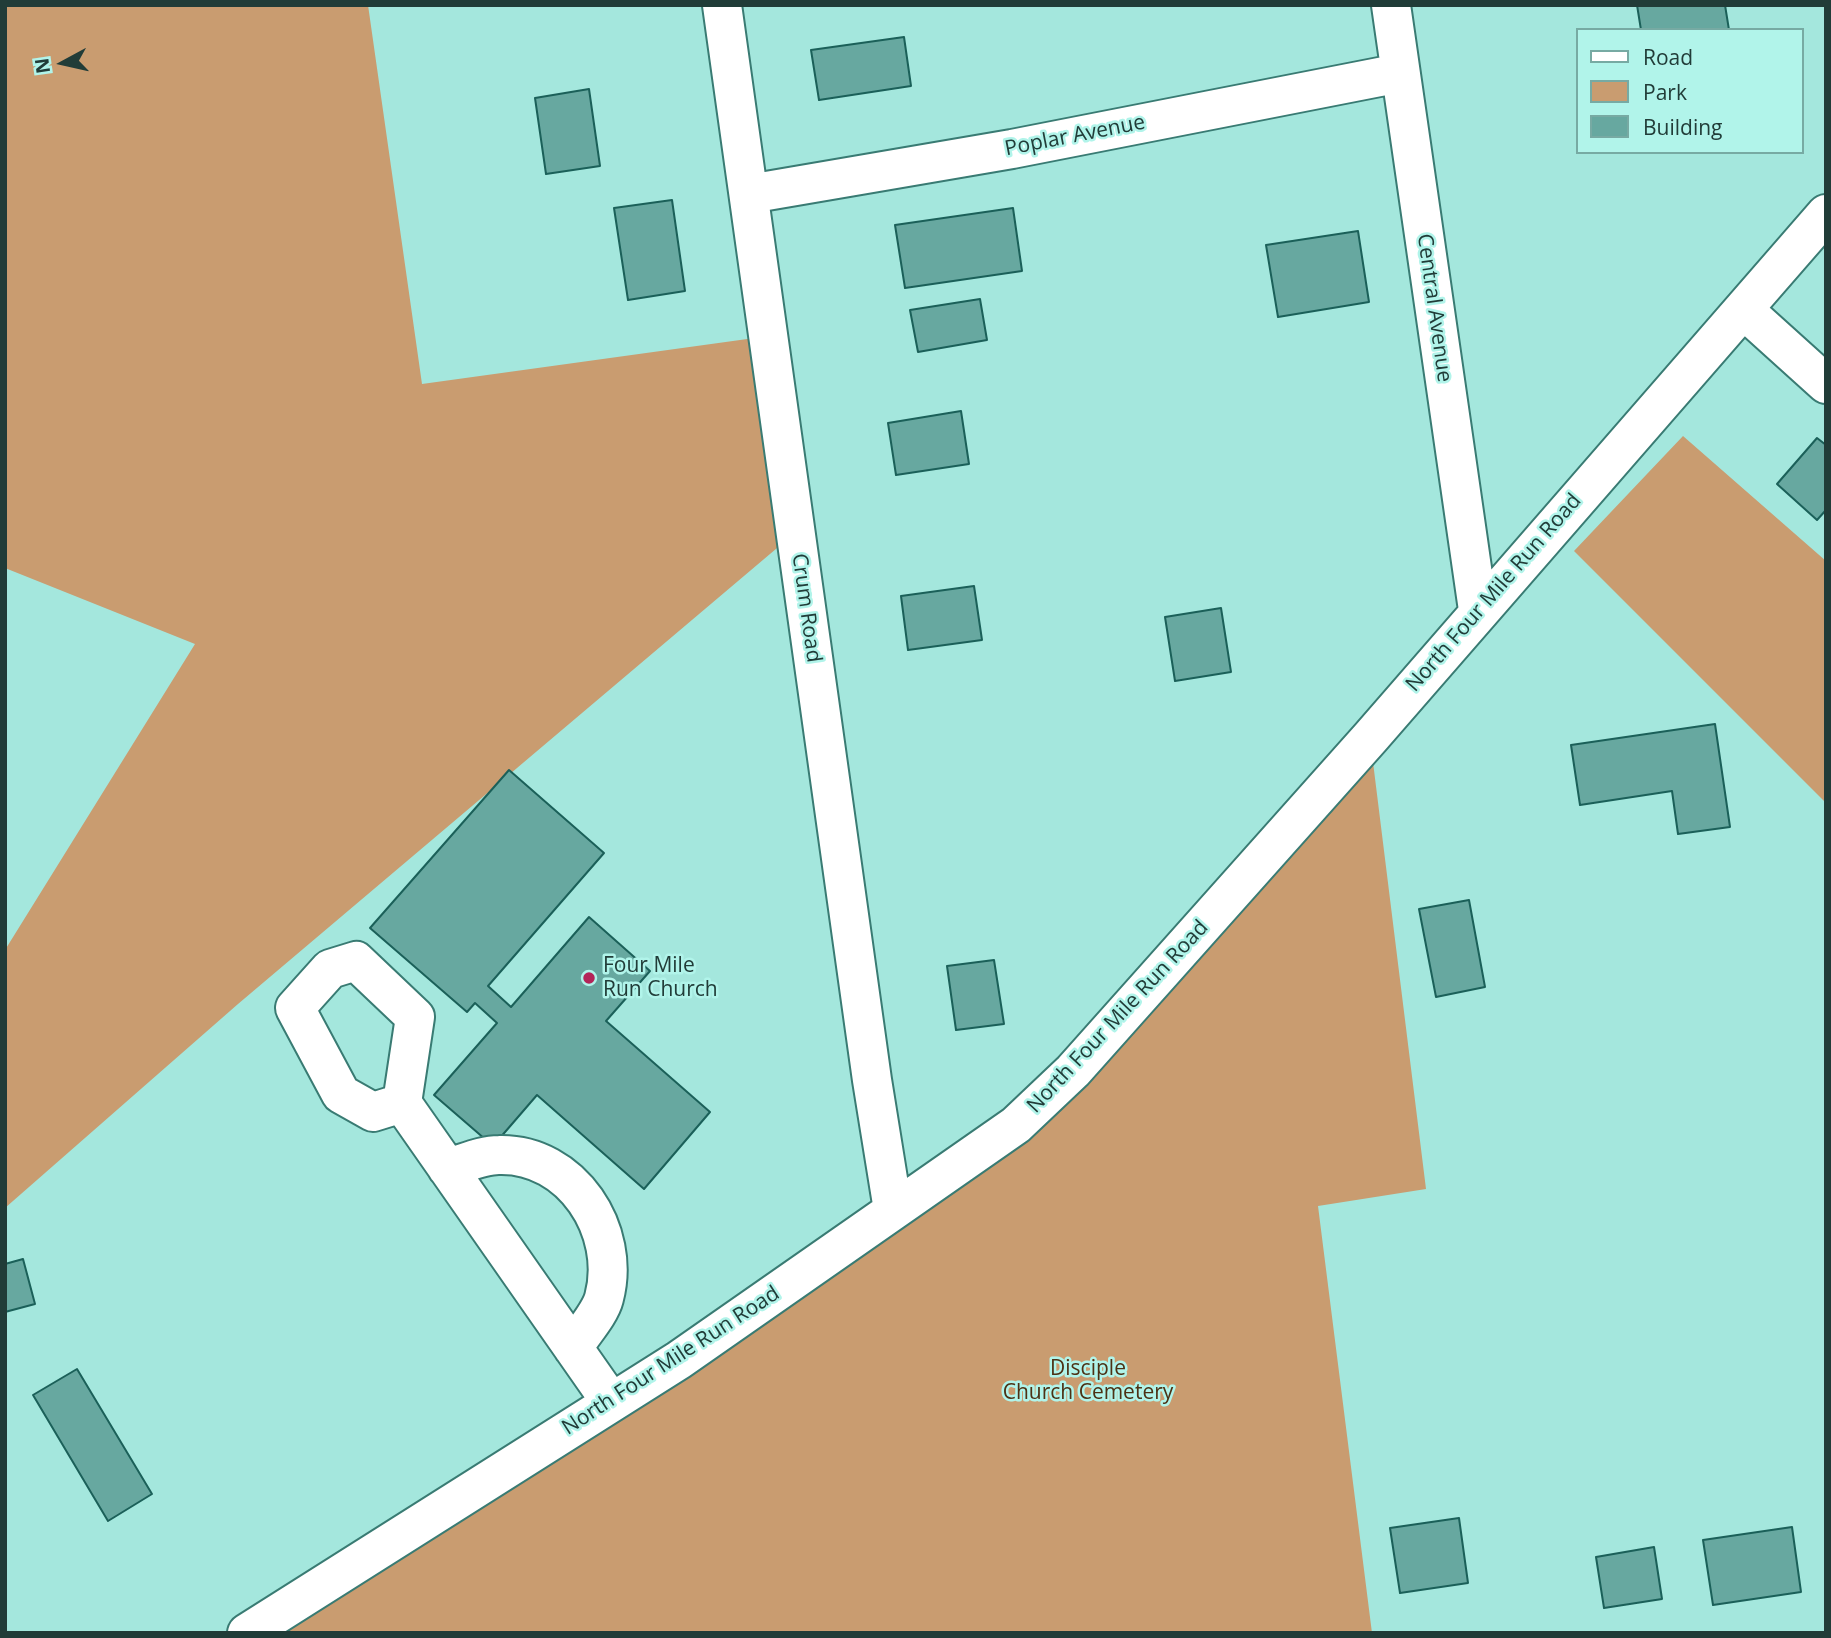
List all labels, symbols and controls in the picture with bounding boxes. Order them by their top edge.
north arrow [28,28,98,98]
legend [1576,28,1803,154]
text: Road [1643,43,1693,71]
text: N [28,56,56,75]
text: Park [1643,78,1687,106]
street label: Poplar Avenue [1003,110,1147,162]
text: Building [1643,113,1722,141]
street label: Central Avenue [1411,232,1457,384]
street label: North Four Mile Run Road [1401,489,1587,697]
street label: Crum Road [786,552,826,664]
street label: North Four Mile Run Road [1022,915,1214,1119]
place label: Four Mile Run Church [603,953,718,1003]
marker: Four Mile Run Church [581,970,597,986]
street label: North Four Mile Run Road [558,1281,784,1441]
park label: Disciple Church Cemetery [1003,1356,1173,1406]

